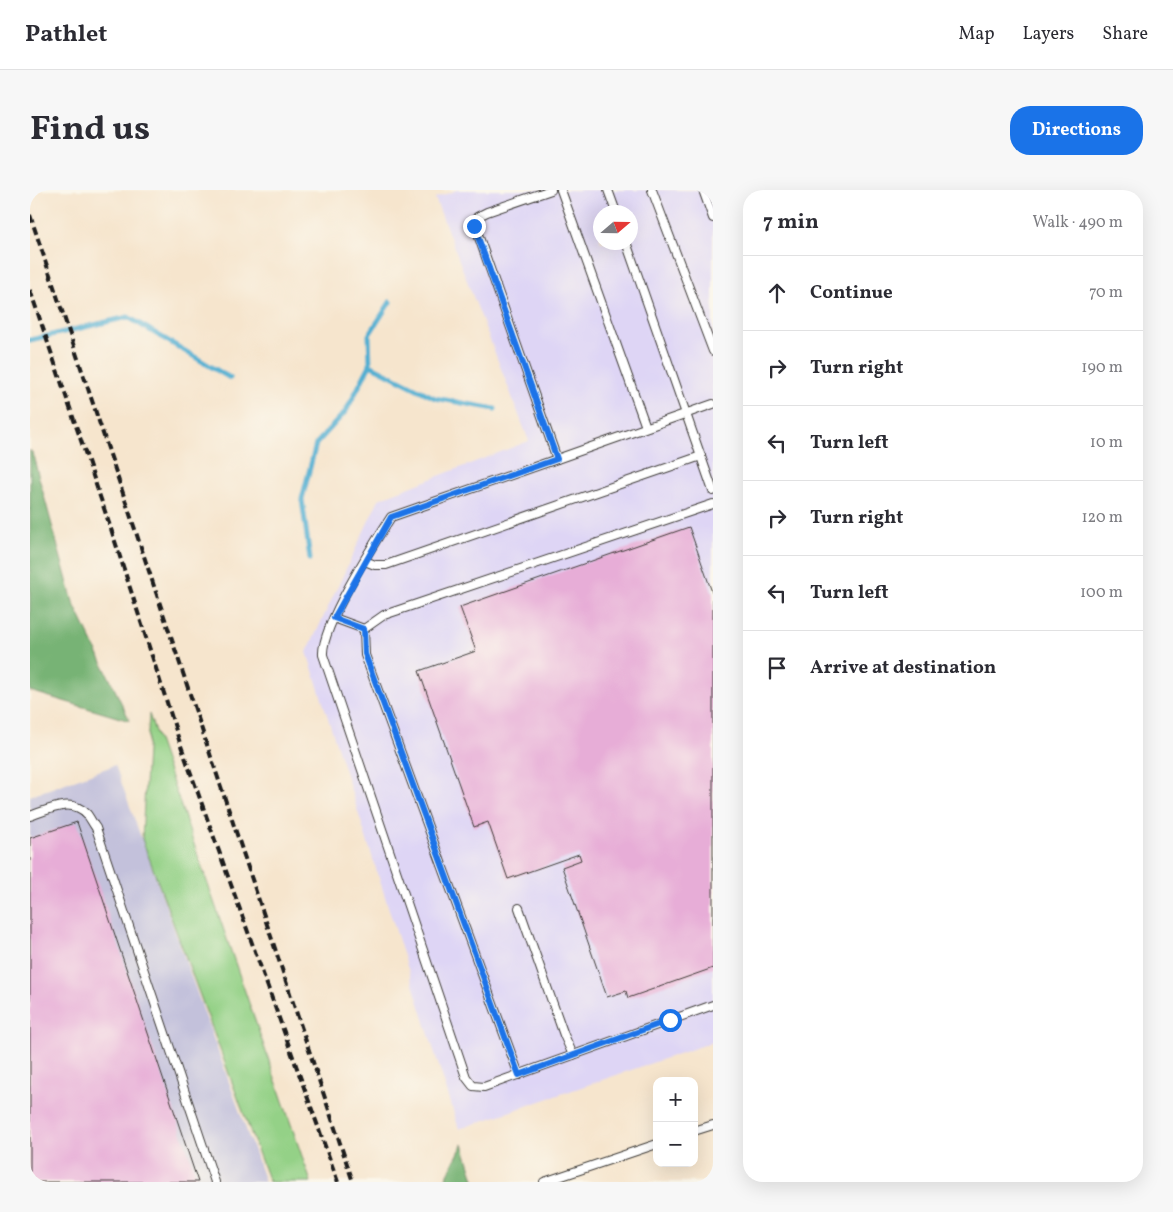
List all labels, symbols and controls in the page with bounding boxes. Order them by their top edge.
text: Pathlet [25,18,107,52]
text: Map [958,22,994,47]
text: Layers [1022,22,1074,47]
text: Share [1102,22,1148,47]
text: Find us [30,106,150,154]
button: Directions [1010,106,1143,155]
north arrow [593,205,638,250]
text: 7 min [763,208,819,237]
text: Walk · 490 m [1032,212,1123,234]
route end [463,215,486,238]
icon: ahead [763,279,791,307]
text: Continue [810,280,893,306]
text: 70 m [1089,282,1123,304]
icon: right [763,354,791,382]
text: Turn right [810,355,903,381]
text: 190 m [1081,357,1123,379]
icon: left [763,429,791,457]
text: Turn left [810,430,889,456]
text: 10 m [1090,432,1123,454]
icon: right [763,504,791,532]
text: Turn right [810,505,903,531]
text: 120 m [1081,507,1123,529]
icon: left [763,579,791,607]
text: Turn left [810,580,889,606]
text: 100 m [1080,582,1123,604]
icon: arrive [763,654,791,682]
text: Arrive at destination [810,655,996,681]
route start [659,1009,682,1032]
map controls [653,1077,698,1167]
button: + [653,1077,698,1122]
button: − [653,1122,698,1167]

